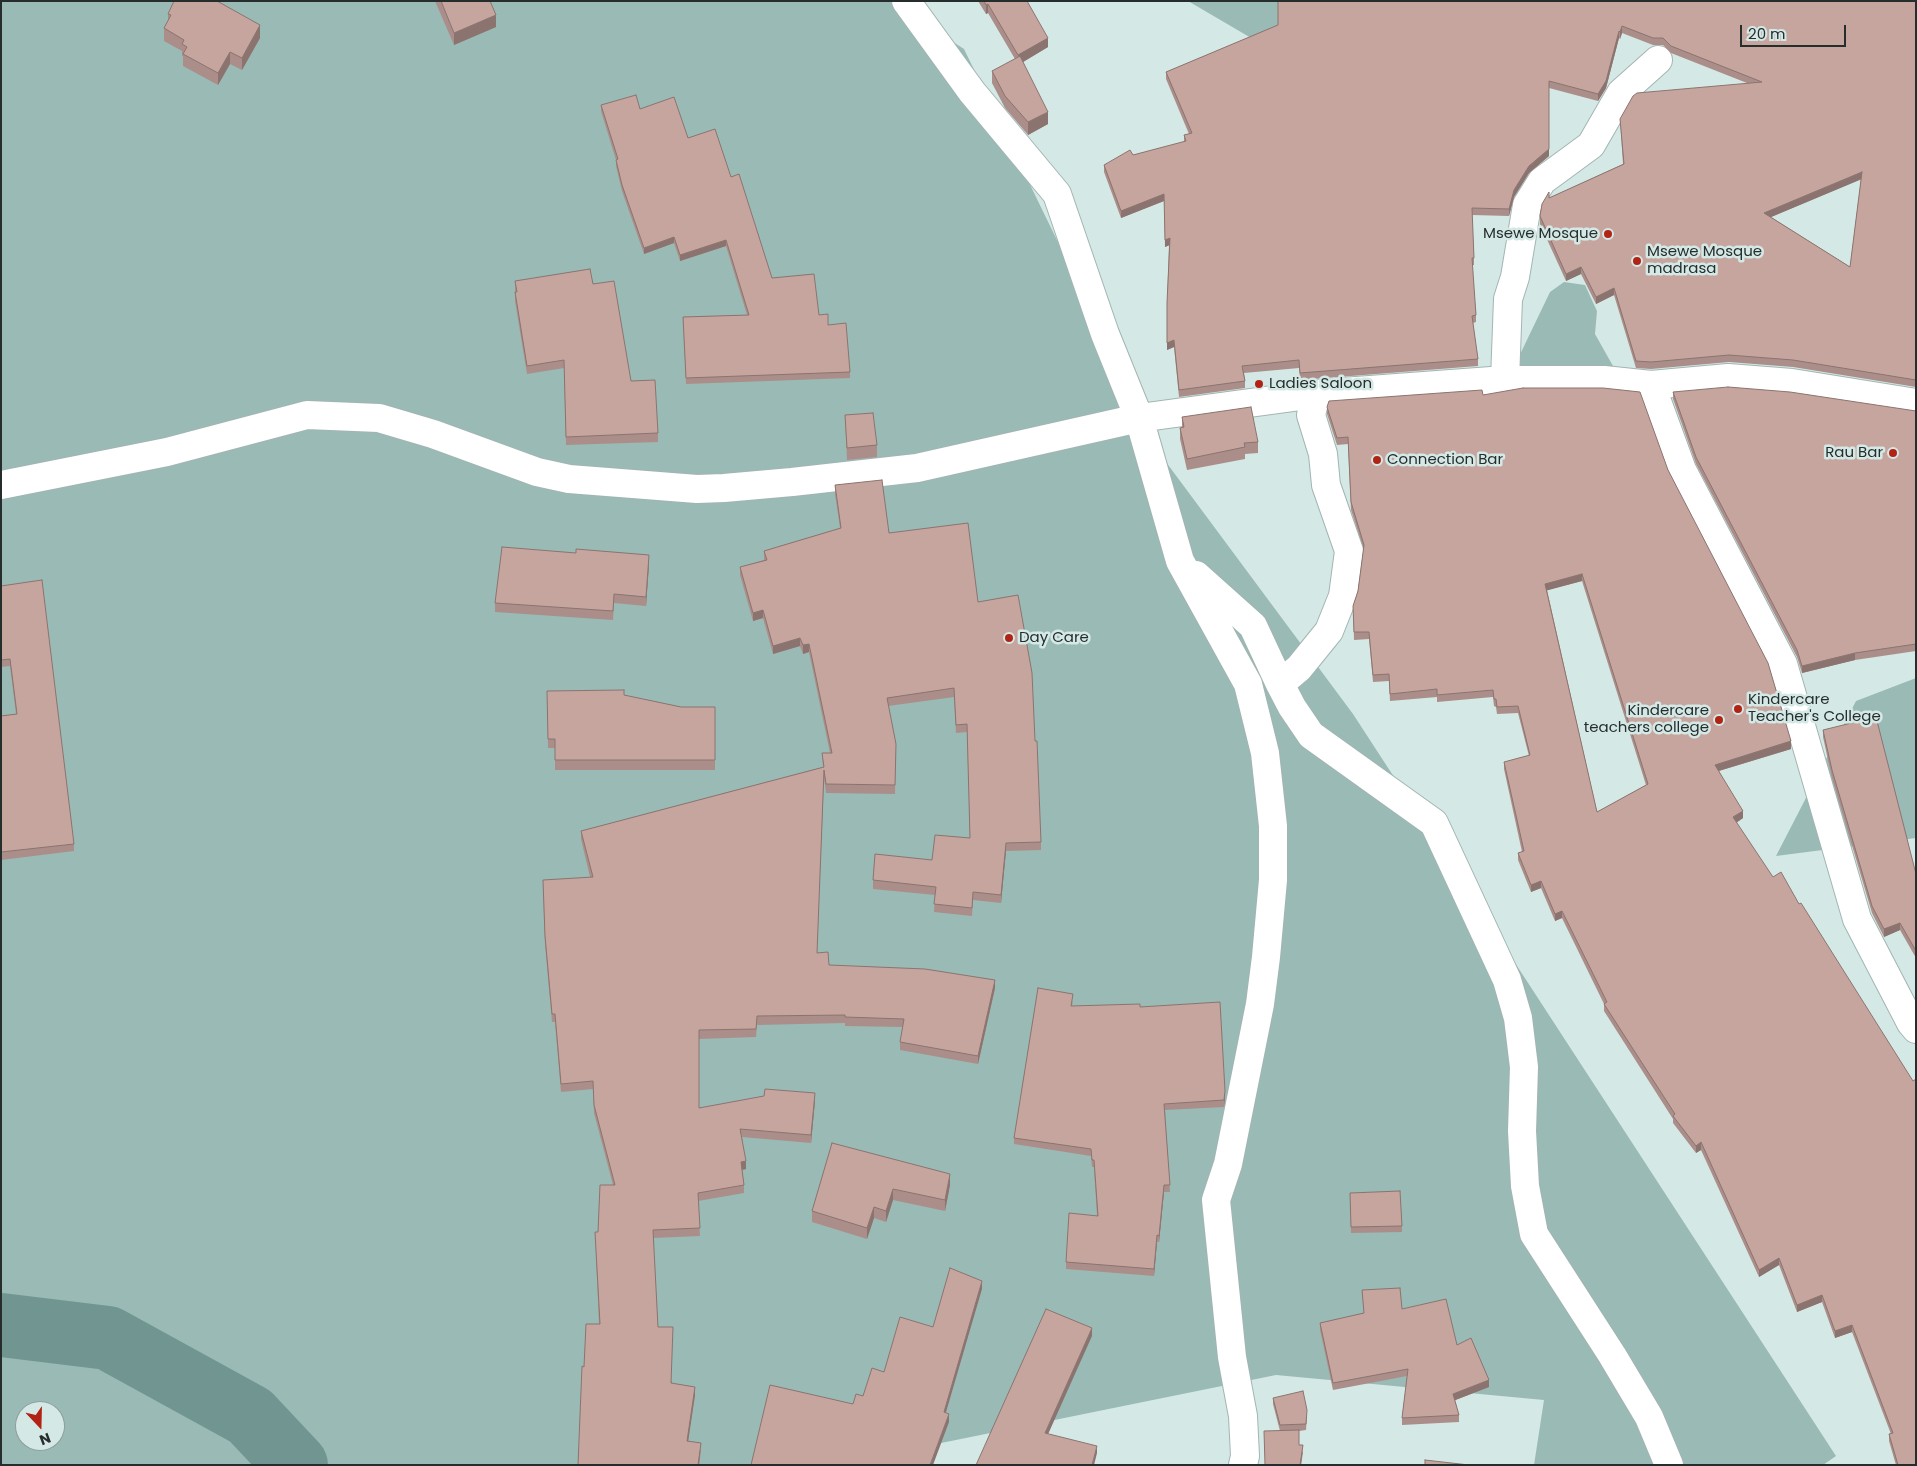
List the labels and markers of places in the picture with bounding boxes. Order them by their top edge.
place label: Msewe Mosque [1483,225,1598,243]
marker: Msewe Mosque [1602,228,1614,240]
place label: Msewe Mosque madrasa [1647,243,1762,278]
marker: Msewe Mosque madrasa [1631,255,1643,267]
place label: Ladies Saloon [1269,375,1372,393]
marker: Ladies Saloon [1253,378,1265,390]
place label: Rau Bar [1825,444,1883,462]
marker: Rau Bar [1887,447,1899,459]
place label: Connection Bar [1387,451,1503,469]
marker: Connection Bar [1371,454,1383,466]
place label: Day Care [1019,629,1089,647]
marker: Day Care [1003,632,1015,644]
place label: Kindercare Teacher's College [1748,691,1881,726]
place label: Kindercare teachers college [1584,702,1709,737]
marker: Kindercare Teacher's College [1732,703,1744,715]
marker: Kindercare teachers college [1713,714,1725,726]

